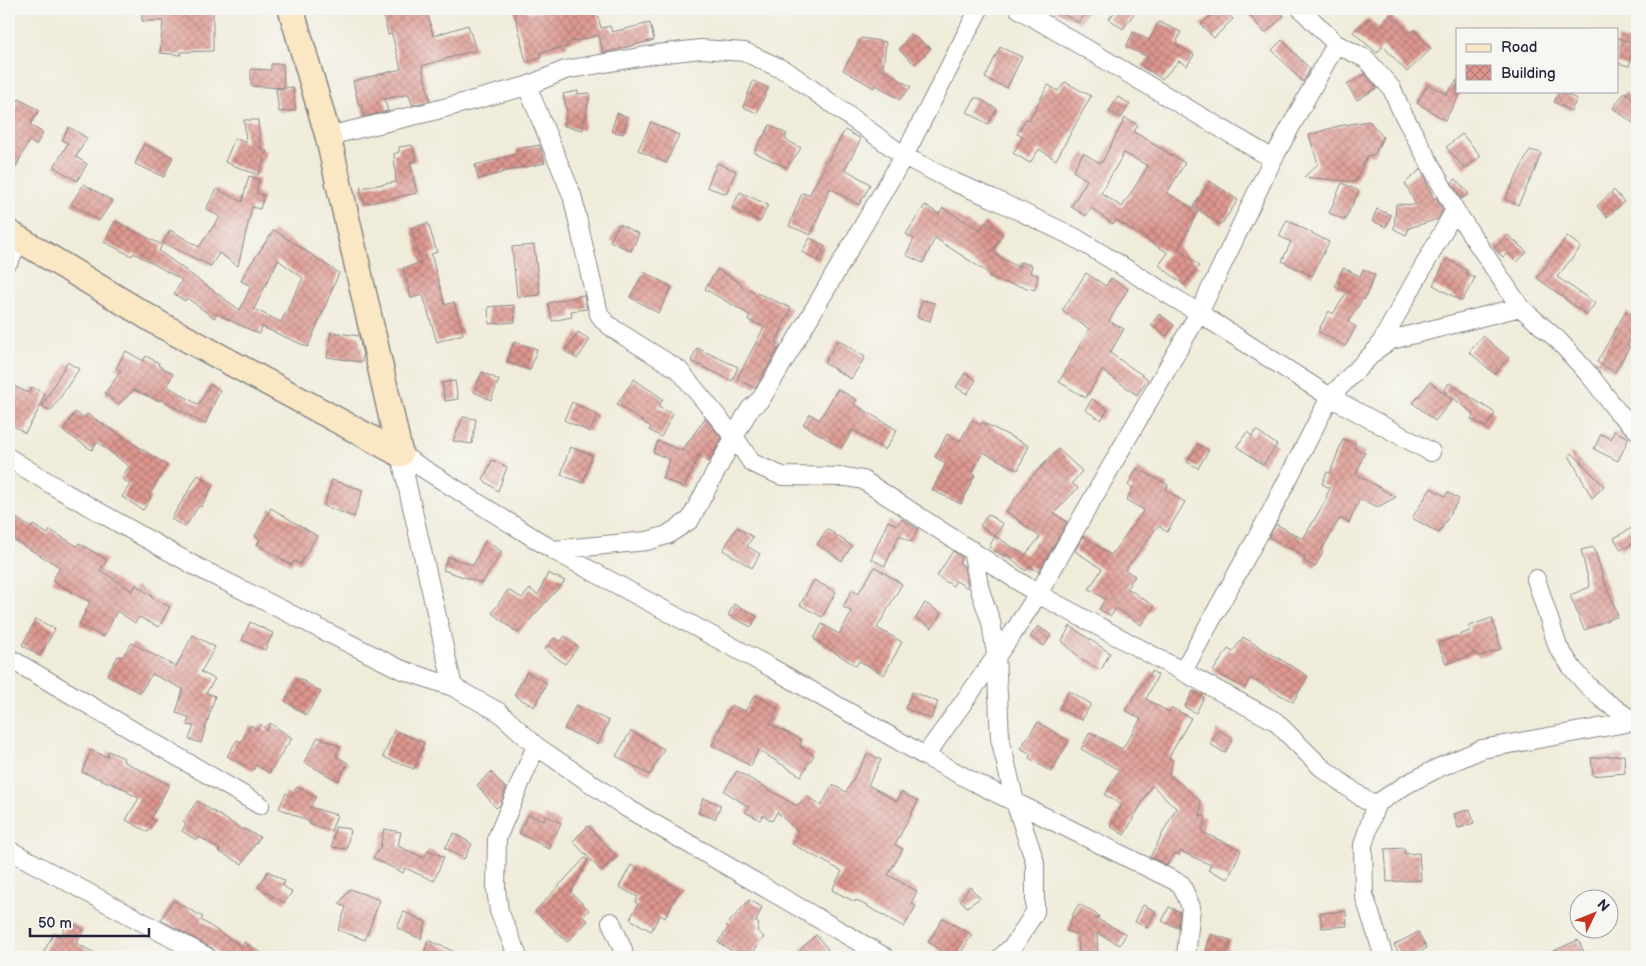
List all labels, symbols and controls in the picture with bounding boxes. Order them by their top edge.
legend [1456,28,1618,92]
text: Road [1501,38,1537,57]
text: Building [1501,64,1556,83]
north arrow [1568,888,1618,938]
text: N [1593,896,1613,915]
scale bar [30,906,149,938]
text: 50 m [38,914,72,933]

